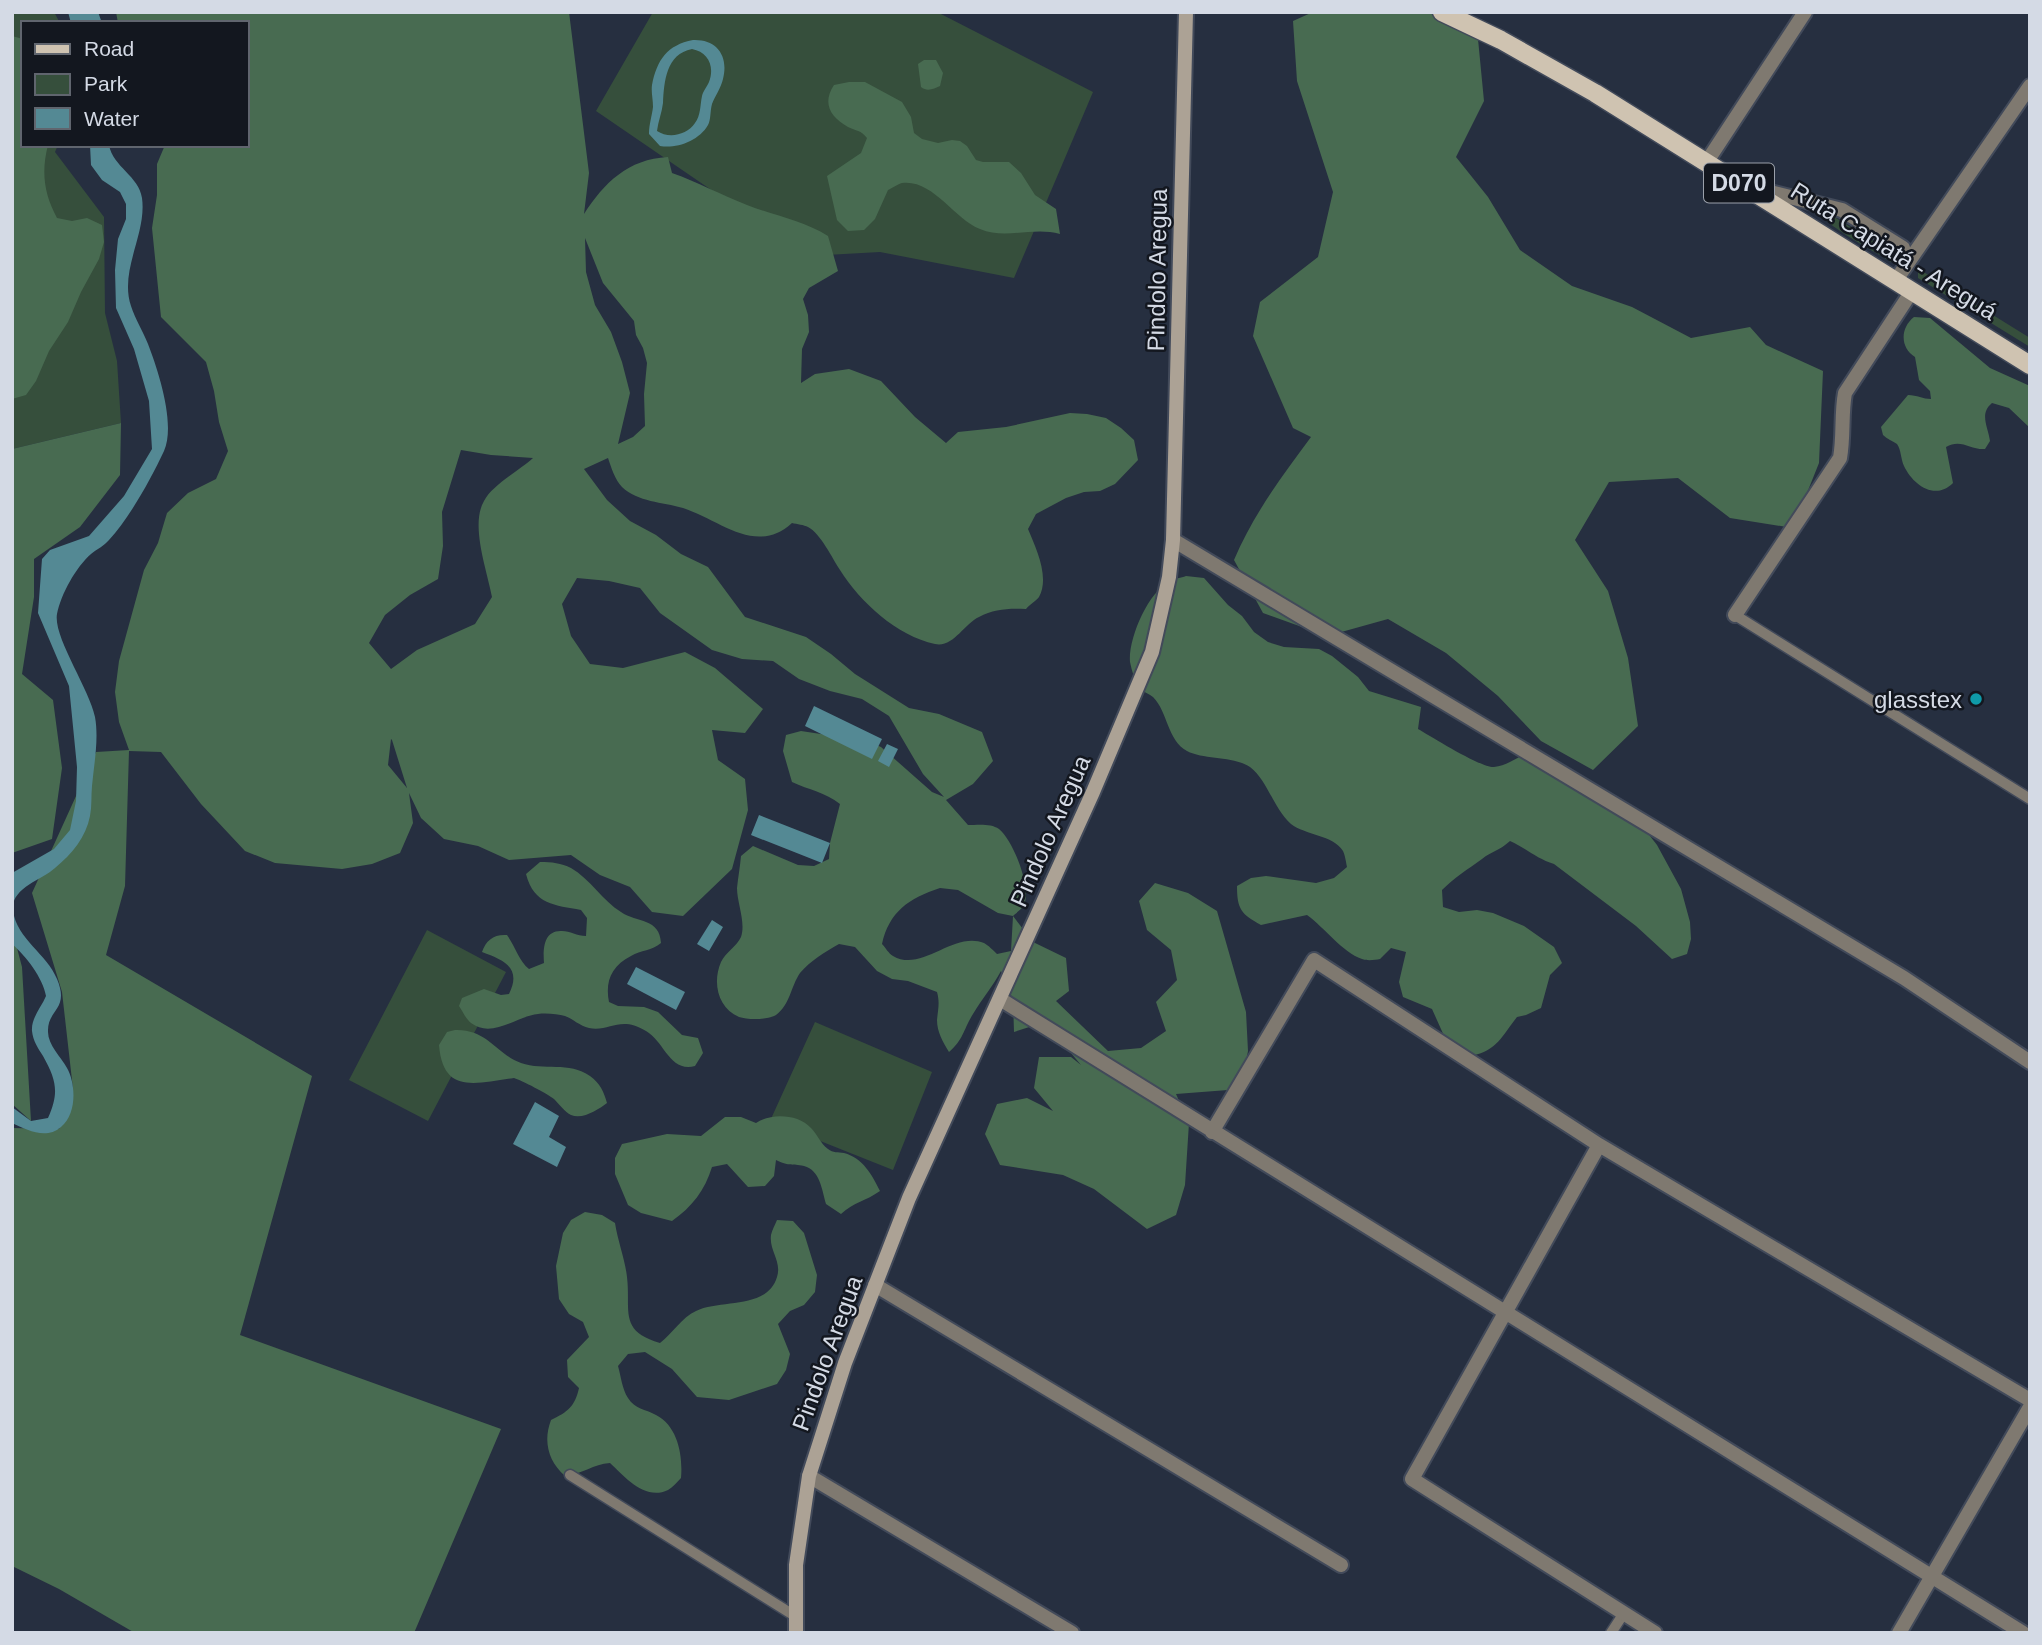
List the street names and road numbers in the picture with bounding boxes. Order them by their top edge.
road number: D070 [1704,164,1774,202]
street label: Ruta Capiatá - Areguá [1786,177,2002,326]
street label: Pindolo Aregua [1142,188,1172,352]
street label: Pindolo Aregua [1005,751,1096,911]
street label: Pindolo Aregua [786,1271,868,1434]

